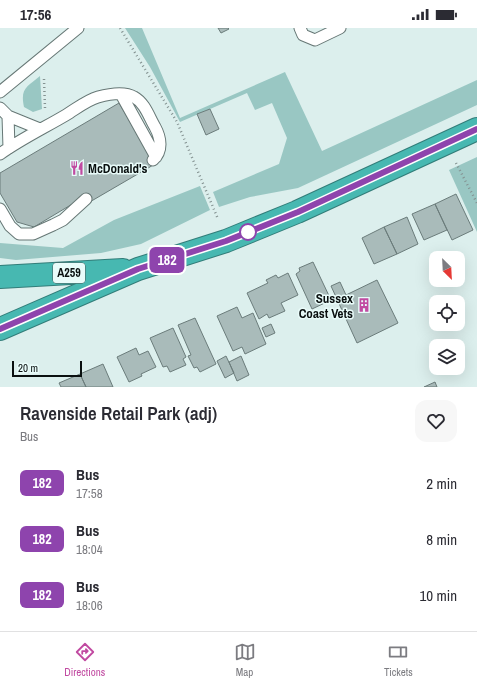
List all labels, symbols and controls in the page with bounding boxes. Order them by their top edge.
text: 17:56 [20,4,51,25]
restaurant icon: McDonald's [69,160,85,176]
place label: McDonald's [88,160,147,177]
unlabelled marker [239,223,257,241]
line badge: 182 [144,247,190,273]
text: 182 [157,251,177,269]
north arrow [429,251,465,287]
map controls [429,251,465,375]
road number: A259 [53,263,85,283]
place label: Sussex Coast Vets [299,290,353,322]
button: locate [429,295,465,331]
building icon: Sussex Coast Vets [356,297,372,313]
button: layers [429,339,465,375]
scale bar [12,359,82,378]
text: 20 m [18,361,38,375]
text: Ravenside Retail Park (adj) [20,400,217,426]
button: heart [415,400,457,442]
text: Bus [20,428,38,445]
text: Bus [76,464,99,485]
text: 2 min [426,473,457,494]
text: 182 [32,474,52,492]
text: 17:58 [76,485,103,502]
text: Bus [76,520,99,541]
text: 8 min [426,529,457,550]
text: 182 [32,530,52,548]
text: 18:04 [76,541,103,558]
text: Bus [76,576,99,597]
text: 10 min [419,585,457,606]
text: 182 [32,586,52,604]
text: 18:06 [76,597,103,614]
tab: Directions [64,641,105,679]
tab: Map [234,641,256,679]
tab: Tickets [384,641,413,679]

